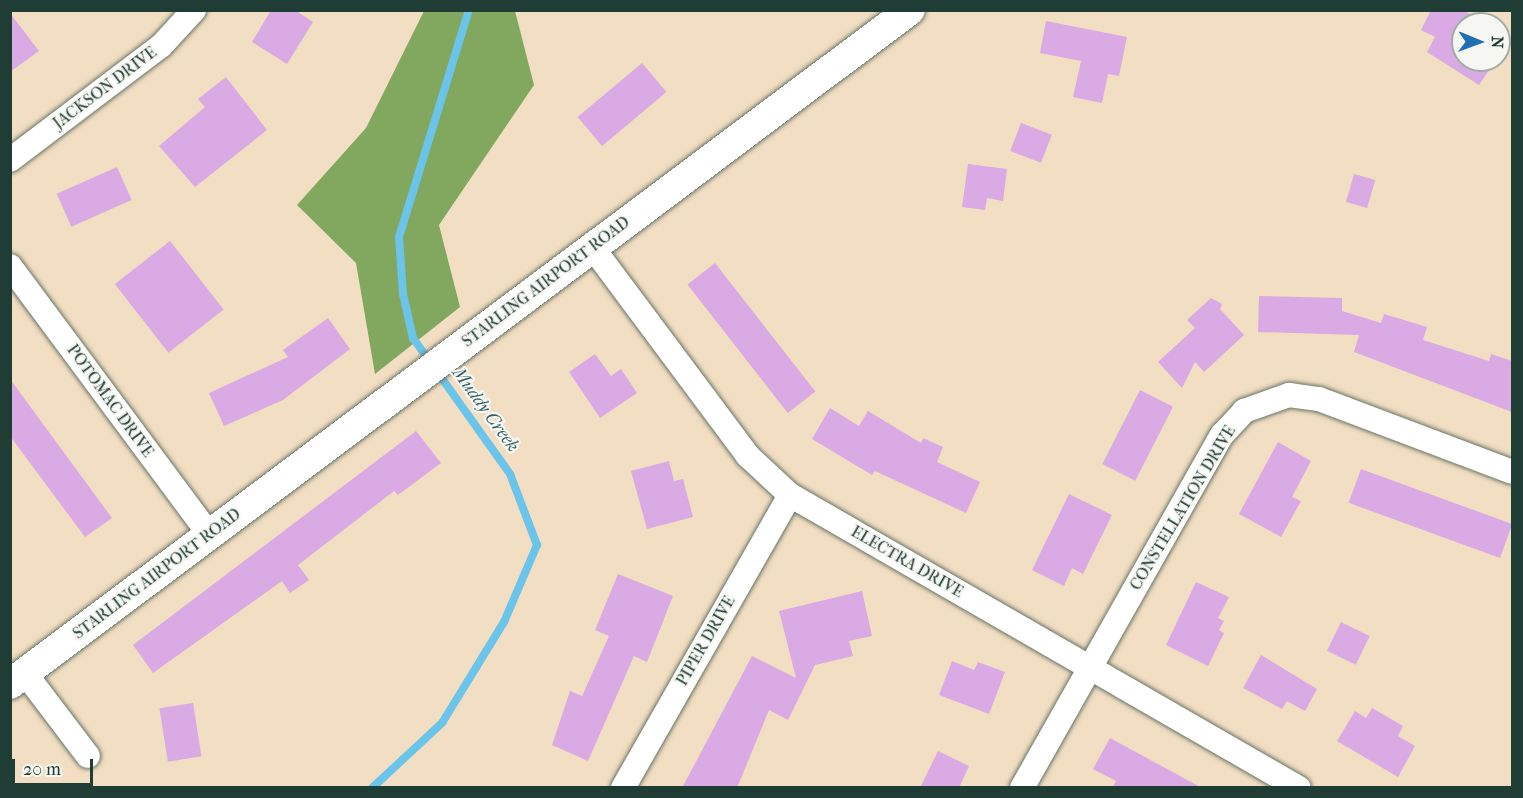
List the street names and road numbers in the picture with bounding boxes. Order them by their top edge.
street label: JACKSON DRIVE [49,43,161,133]
street label: STARLING AIRPORT ROAD [458,213,634,351]
street label: POTOMAC DRIVE [63,341,157,461]
street label: CONSTELLATION DRIVE [1126,422,1240,594]
street label: STARLING AIRPORT ROAD [69,505,245,643]
street label: ELECTRA DRIVE [848,522,966,602]
street label: PIPER DRIVE [673,593,739,689]

